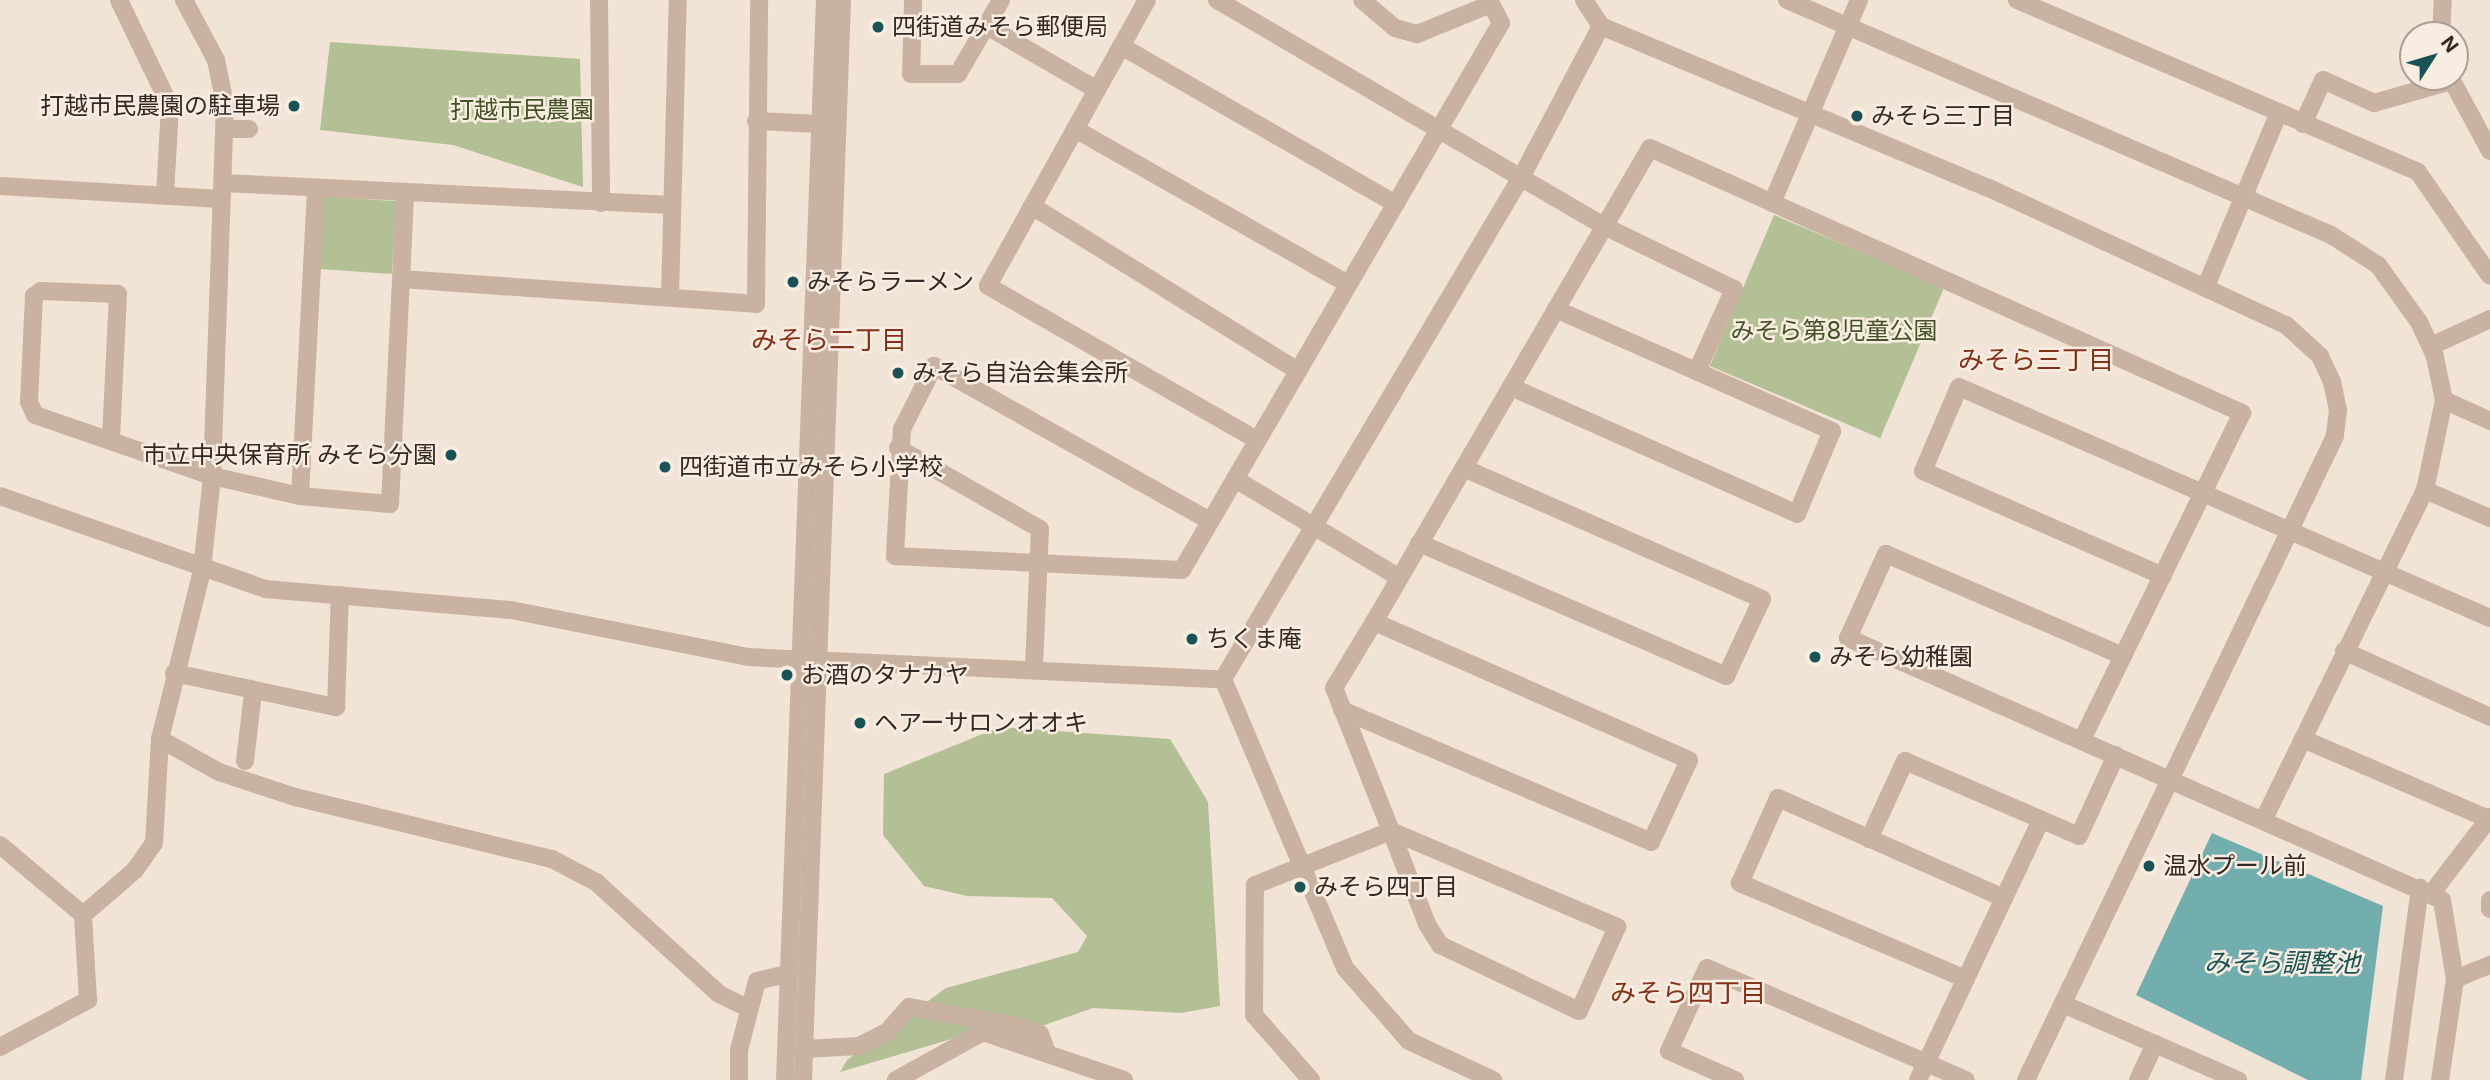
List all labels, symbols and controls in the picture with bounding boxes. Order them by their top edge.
place label: 四街道みそら郵便局 [892,13,1108,41]
marker: 四街道みそら郵便局 [870,19,886,35]
north arrow [2399,21,2469,91]
text: N [2436,32,2463,57]
place label: 打越市民農園の駐車場 [40,92,280,120]
park label: 打越市民農園 [450,96,594,124]
marker: 打越市民農園の駐車場 [286,98,302,114]
place label: みそら三丁目 [1871,102,2015,130]
marker: みそら三丁目 [1849,108,1865,124]
place label: みそらラーメン [807,268,975,296]
marker: みそらラーメン [785,274,801,290]
park label: みそら第8児童公園 [1731,317,1937,345]
district label: みそら二丁目 [751,324,907,356]
district label: みそら三丁目 [1958,344,2114,376]
place label: みそら自治会集会所 [912,359,1128,387]
marker: みそら自治会集会所 [890,365,906,381]
place label: 市立中央保育所 みそら分園 [142,441,437,469]
marker: 市立中央保育所 みそら分園 [443,447,459,463]
place label: 四街道市立みそら小学校 [679,453,943,481]
marker: 四街道市立みそら小学校 [657,459,673,475]
place label: ちくま庵 [1206,625,1302,653]
marker: ちくま庵 [1184,631,1200,647]
place label: みそら幼稚園 [1829,643,1973,671]
marker: みそら幼稚園 [1807,649,1823,665]
place label: お酒のタナカヤ [801,661,969,689]
marker: お酒のタナカヤ [779,667,795,683]
place label: ヘアーサロンオオキ [874,709,1089,737]
marker: ヘアーサロンオオキ [852,715,868,731]
place label: 温水プール前 [2163,852,2307,880]
marker: 温水プール前 [2141,858,2157,874]
place label: みそら四丁目 [1314,873,1458,901]
marker: みそら四丁目 [1292,879,1308,895]
water label: みそら調整池 [2204,947,2360,979]
district label: みそら四丁目 [1610,977,1766,1009]

